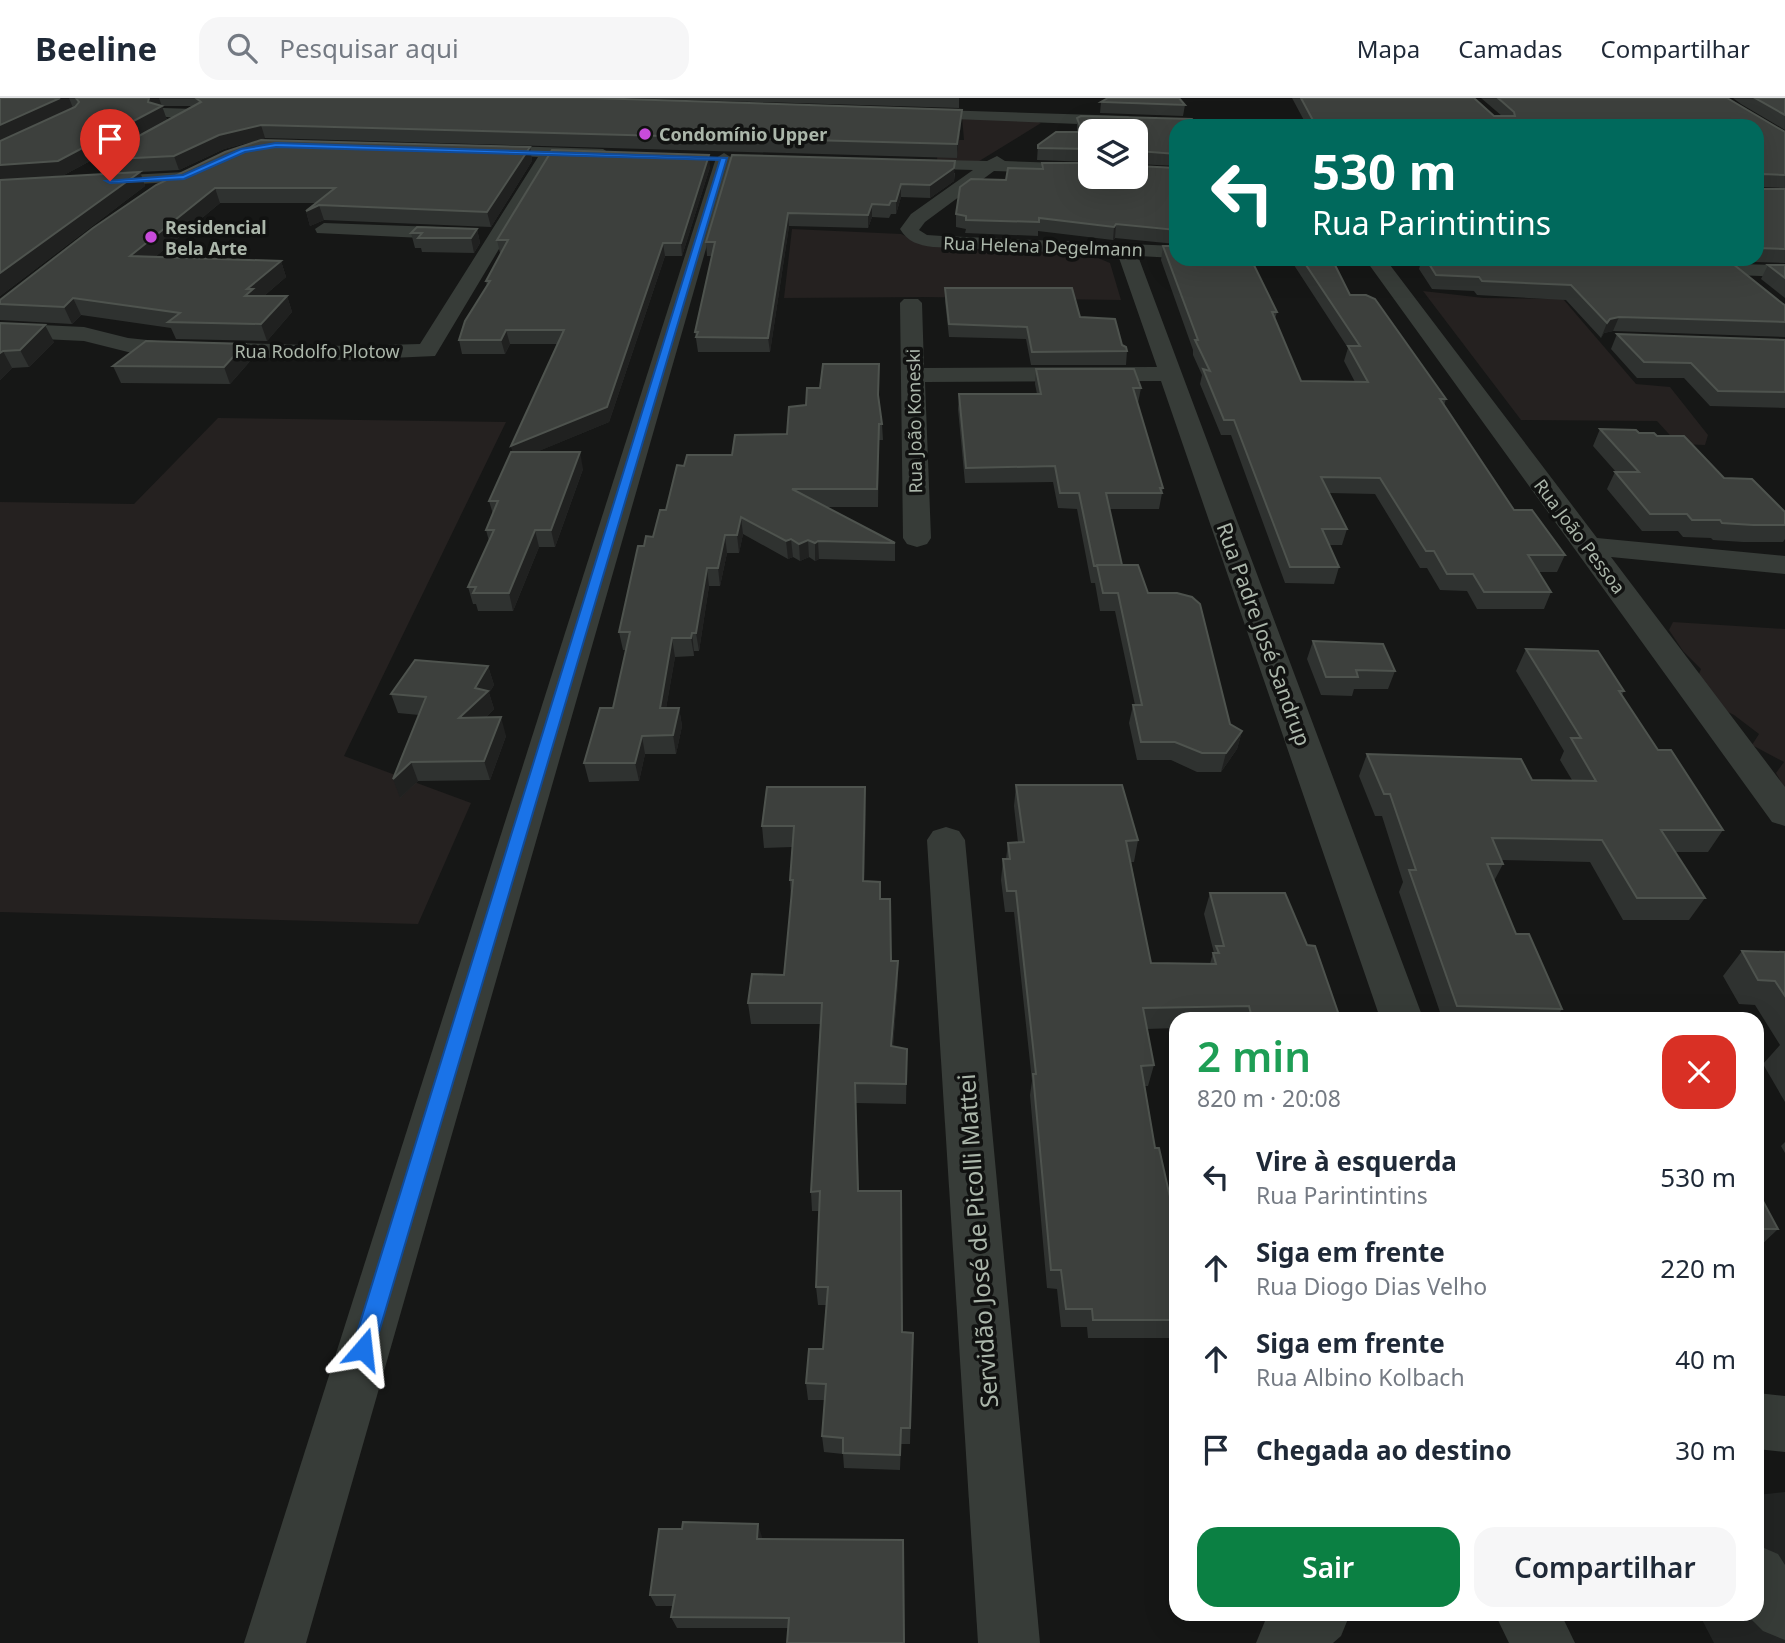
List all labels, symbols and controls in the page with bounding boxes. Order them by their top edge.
search box [199,17,689,80]
text: Beeline [35,26,157,71]
icon: search [223,29,261,67]
text: Pesquisar aqui [279,30,459,66]
text: Mapa [1357,32,1420,65]
text: Camadas [1458,32,1562,65]
text: Compartilhar [1600,32,1750,65]
pin [80,109,140,181]
map controls [1078,119,1148,189]
button: layers [1078,119,1148,189]
icon: arrive [91,120,129,158]
place label: Condomínio Upper [659,122,827,146]
marker: Condomínio Upper [637,126,653,142]
text: 530 m [1312,138,1457,204]
icon: left [1197,147,1288,238]
text: Rua Parintintins [1312,201,1551,244]
place label: Residencial Bela Arte [165,215,267,260]
marker: Residencial Bela Arte [143,229,159,245]
street label: Rua Helena Degelmann [943,231,1143,261]
street label: Rua Rodolfo Plotow [234,339,400,363]
street label: Rua João Koneski [901,348,927,494]
street label: Rua João Pessoa [1529,474,1631,598]
street label: Rua Padre José Sandrup [1211,518,1317,750]
text: 2 min [1197,1027,1311,1084]
button: close [1662,1035,1736,1109]
street label: Servidão José de Picolli Mattei [949,1073,1005,1409]
text: 820 m · 20:08 [1197,1082,1341,1114]
text: Vire à esquerda [1256,1143,1457,1179]
icon: left [1197,1158,1235,1196]
text: 530 m [1660,1159,1736,1195]
text: Rua Parintintins [1256,1179,1428,1211]
text: Siga em frente [1256,1234,1445,1270]
icon: ahead [1197,1249,1235,1287]
text: 220 m [1660,1250,1736,1286]
text: Rua Diogo Dias Velho [1256,1270,1487,1302]
position arrow [326,1312,400,1386]
text: Siga em frente [1256,1325,1445,1361]
icon: ahead [1197,1340,1235,1378]
text: 40 m [1675,1341,1736,1377]
text: Rua Albino Kolbach [1256,1361,1465,1393]
icon: arrive [1197,1431,1235,1469]
text: Chegada ao destino [1256,1432,1512,1468]
text: 30 m [1675,1432,1736,1468]
button: Sair [1197,1527,1460,1607]
button: Compartilhar [1474,1527,1736,1607]

